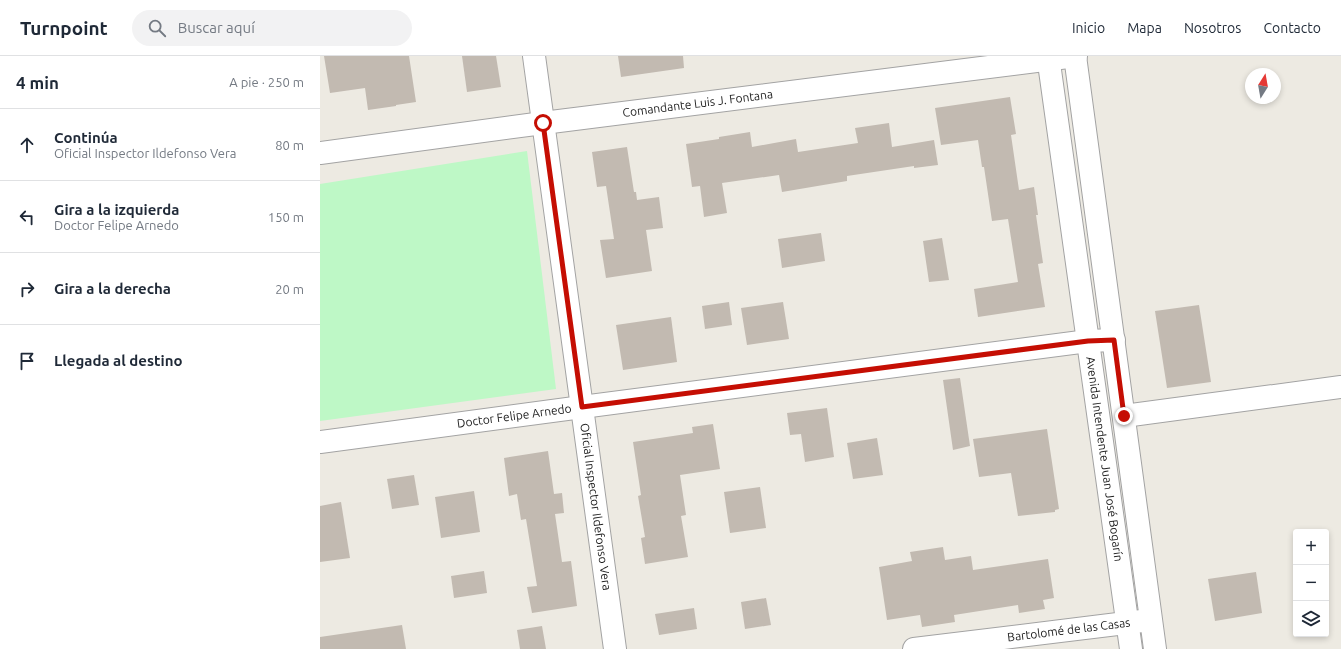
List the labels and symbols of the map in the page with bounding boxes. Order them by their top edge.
north arrow [1245,68,1281,104]
street label: Comandante Luis J. Fontana [622,87,774,119]
route start [534,114,552,132]
street label: Avenida Intendente Juan José Bogarín [1084,356,1126,562]
street label: Doctor Felipe Arnedo [456,401,572,430]
route end [1115,407,1133,425]
street label: Oficial Inspector Ildefonso Vera [578,422,614,591]
street label: Bartolomé de las Casas [1007,615,1131,643]

